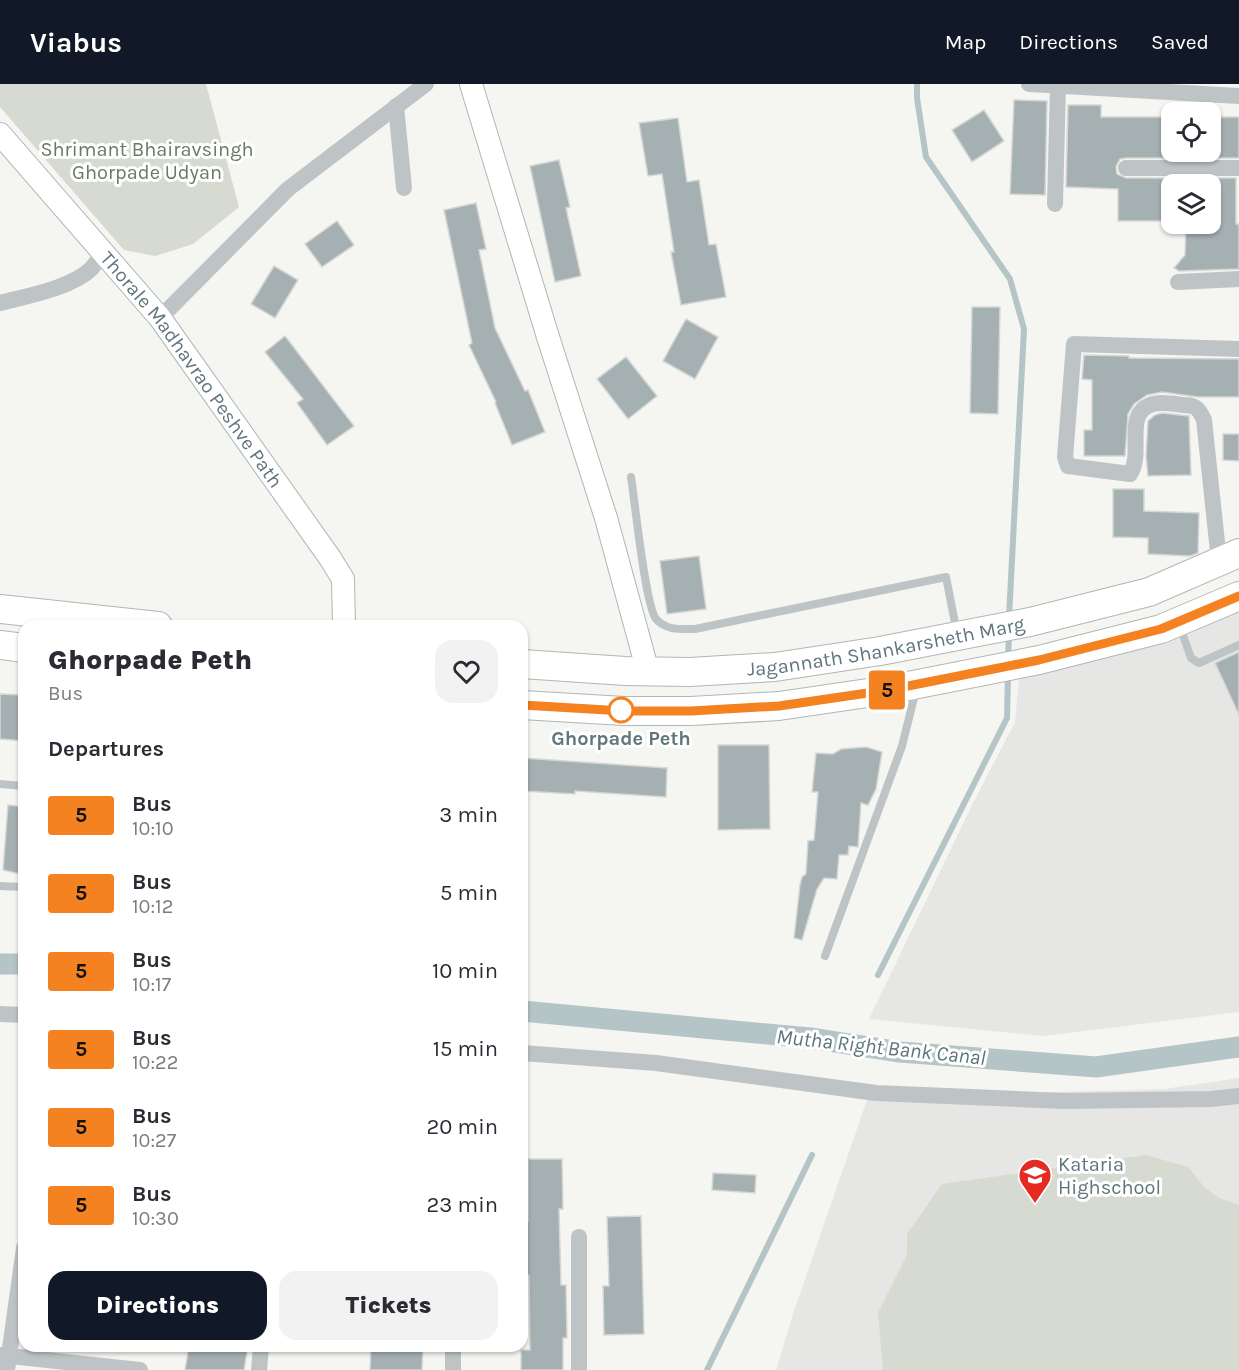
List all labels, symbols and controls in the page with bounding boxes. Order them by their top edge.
text: Viabus [30,26,122,59]
text: Map [945,30,986,54]
text: Directions [1019,30,1118,54]
text: Saved [1151,30,1209,54]
map controls [1161,102,1221,234]
button: locate [1161,102,1221,162]
park label: Shrimant Bhairavsingh Ghorpade Udyan [40,138,254,184]
button: layers [1161,174,1221,234]
street label: Thorale Madhavrao Peshve Path [95,247,287,492]
street label: Jagannath Shankarsheth Marg [746,612,1027,681]
button: heart [435,640,498,703]
text: Ghorpade Peth [48,643,252,676]
line badge: 5 [868,670,906,710]
text: 5 [881,678,893,702]
text: Bus [48,682,83,705]
marker: Ghorpade Peth [608,697,634,723]
place label: Ghorpade Peth [551,727,691,750]
text: Departures [48,736,164,762]
text: Bus [132,791,172,817]
text: 3 min [439,802,498,828]
text: 5 [75,803,87,827]
text: 10:10 [132,817,174,840]
text: Bus [132,869,172,895]
text: 5 min [440,880,498,906]
text: 5 [75,881,87,905]
text: 10:12 [132,895,173,918]
text: Bus [132,947,172,973]
text: 10 min [432,958,498,984]
text: 5 [75,959,87,983]
text: 10:17 [132,973,171,996]
water label: Mutha Right Bank Canal [775,1024,987,1070]
text: Bus [132,1025,172,1051]
text: 15 min [433,1036,498,1062]
text: 5 [75,1037,87,1061]
text: 10:22 [132,1051,178,1074]
text: Bus [132,1103,172,1129]
text: 20 min [427,1114,498,1140]
text: 5 [75,1115,87,1139]
text: 10:27 [132,1129,176,1152]
place label: Kataria Highschool [1058,1153,1161,1199]
school or university icon: Kataria Highschool [1017,1157,1053,1204]
text: Bus [132,1181,172,1207]
text: 23 min [427,1192,498,1218]
text: 5 [75,1193,87,1217]
text: 10:30 [132,1207,179,1230]
button: Directions [48,1271,267,1340]
button: Tickets [279,1271,498,1340]

